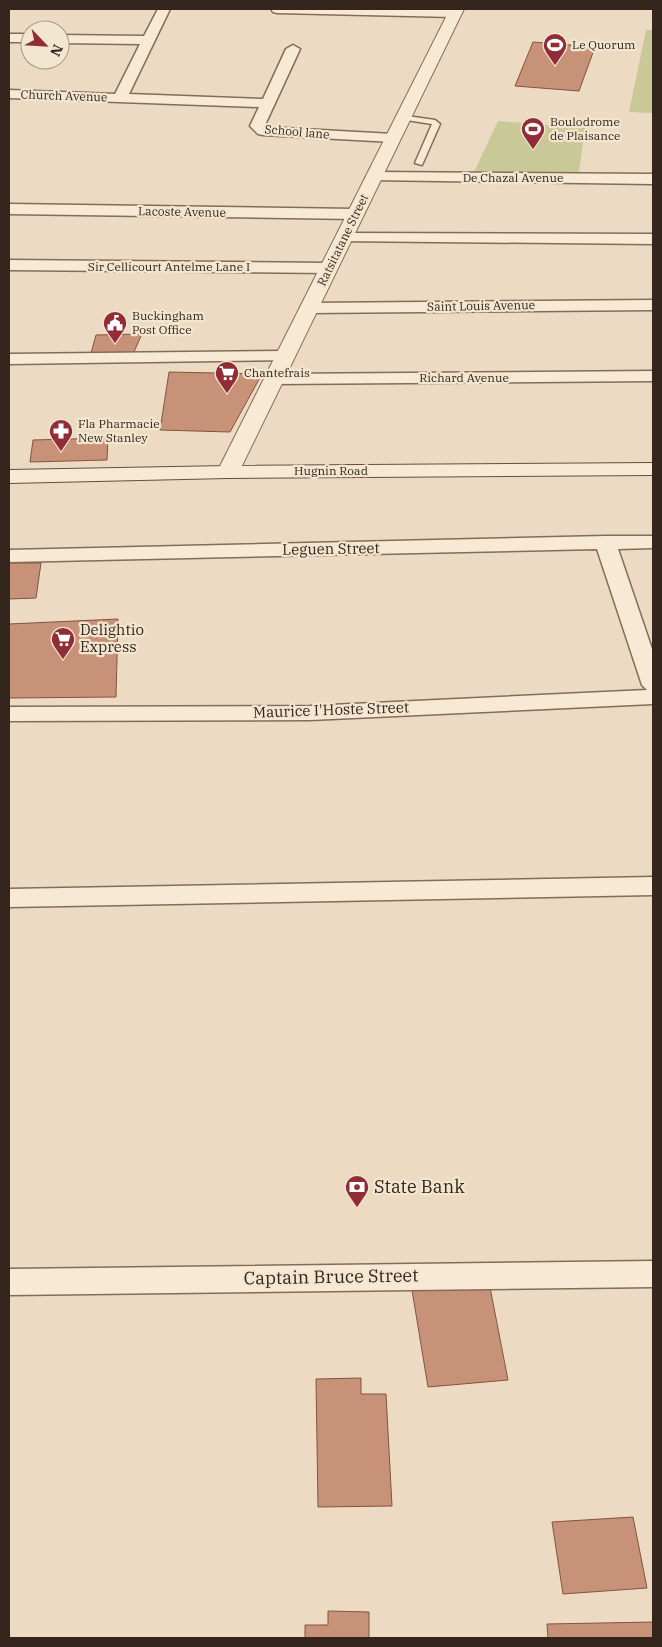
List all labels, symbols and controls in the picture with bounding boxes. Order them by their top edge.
north arrow [20,20,70,70]
sports icon: Le Quorum [542,32,568,66]
place label: Le Quorum [572,37,636,52]
text: N [46,42,67,59]
street label: Church Avenue [20,86,108,105]
place label: Boulodrome de Plaisance [550,114,621,143]
sports icon: Boulodrome de Plaisance [520,116,546,150]
street label: School lane [264,121,330,142]
street label: De Chazal Avenue [463,170,563,185]
street label: Ratsitatane Street [314,191,371,288]
street label: Lacoste Avenue [138,203,226,220]
street label: Sir Cellicourt Antelme Lane I [88,259,250,274]
street label: Saint Louis Avenue [427,297,535,314]
place label: Buckingham Post Office [132,308,205,337]
public building icon: Buckingham Post Office [102,310,128,344]
supermarket icon: Chantefrais [214,360,240,394]
place label: Chantefrais [244,365,310,380]
street label: Richard Avenue [419,370,509,385]
place label: Fla Pharmacie New Stanley [78,416,160,445]
pharmacy icon: Fla Pharmacie New Stanley [48,418,74,452]
street label: Hugnin Road [294,463,368,478]
street label: Leguen Street [282,538,380,559]
place label: Delightio Express [80,620,144,656]
supermarket icon: Delightio Express [50,626,76,660]
street label: Maurice I'Hoste Street [253,697,409,722]
bank icon: State Bank [344,1174,370,1208]
place label: State Bank [374,1175,465,1198]
street label: Captain Bruce Street [243,1263,419,1290]

